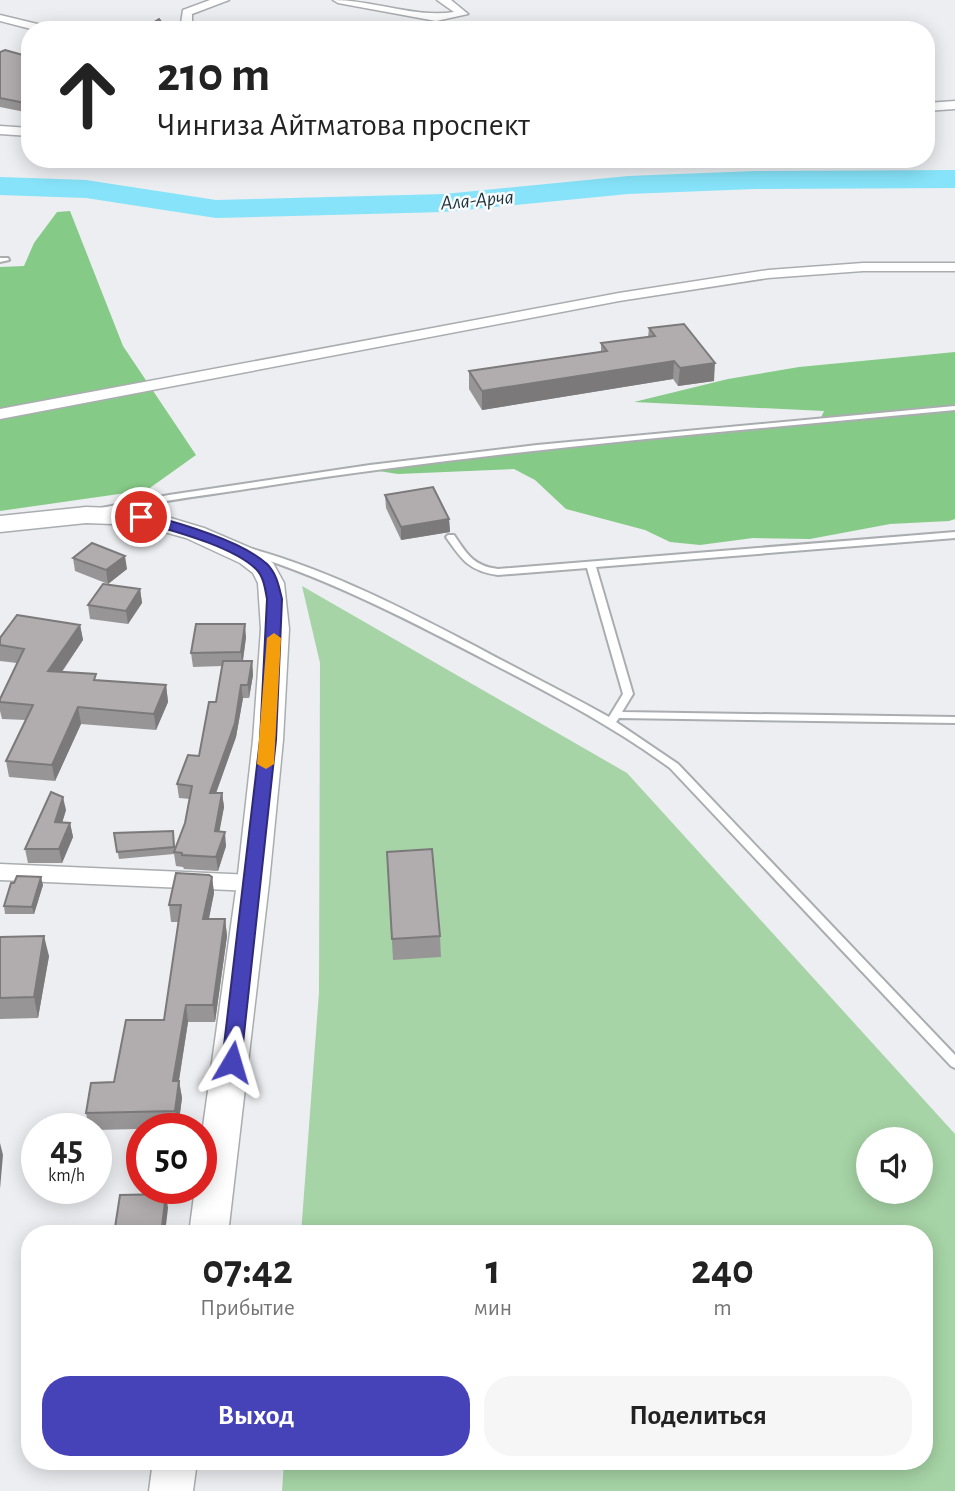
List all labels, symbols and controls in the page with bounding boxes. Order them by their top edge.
icon: ahead [42,49,133,140]
text: 210 m [157,51,270,100]
text: Чингиза Айтматова проспект [157,109,530,141]
water label: Ала-Арча [438,186,515,215]
pin [111,487,171,547]
icon: arrive [122,498,160,536]
position arrow [195,1025,269,1099]
speed limit sign: 50 [126,1113,217,1204]
map controls [856,1127,933,1204]
button: sound [856,1127,933,1204]
text: 45 [50,1132,83,1167]
text: km/h [48,1167,85,1185]
text: 07:42 [202,1249,293,1291]
text: 1 [485,1249,501,1291]
text: 240 [691,1249,754,1291]
text: Прибытие [200,1297,295,1320]
text: мин [474,1297,512,1320]
text: m [713,1297,732,1320]
button: Выход [42,1376,470,1456]
button: Поделиться [484,1376,912,1456]

